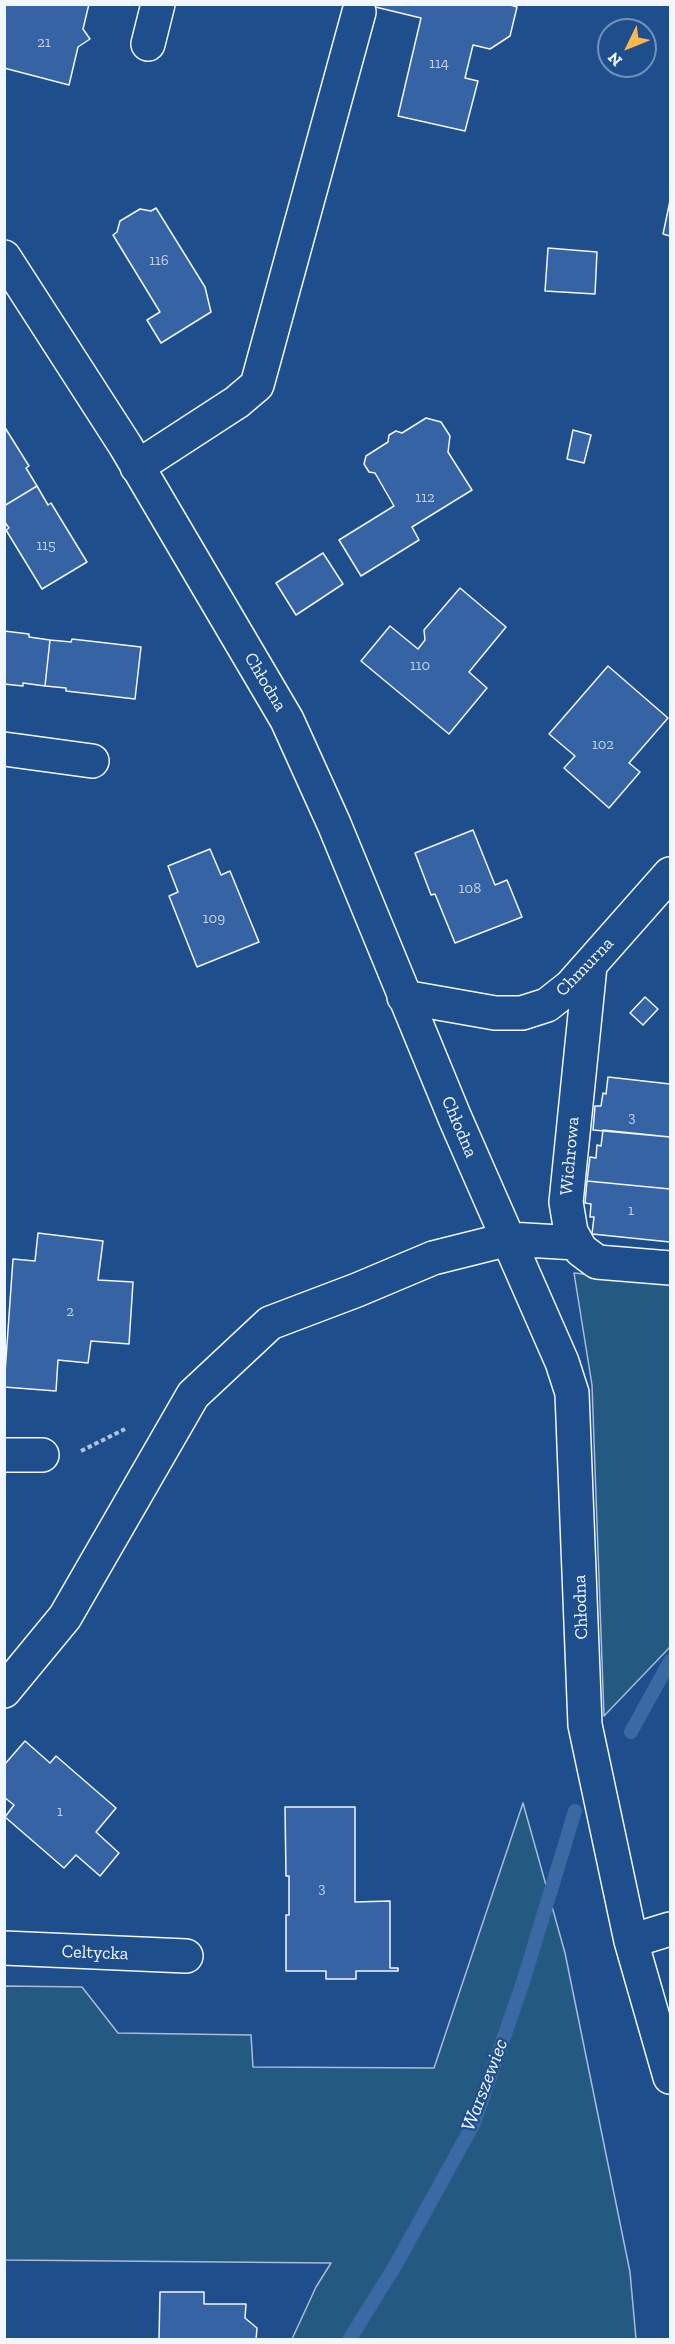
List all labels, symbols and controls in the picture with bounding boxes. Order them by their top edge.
north arrow [597,18,657,78]
house number: 21 [37,34,51,52]
text: N [604,48,626,70]
house number: 114 [429,55,449,73]
house number: 116 [149,252,169,270]
house number: 112 [415,489,435,507]
house number: 115 [36,537,56,555]
street label: Chłodna [239,649,291,715]
house number: 110 [410,657,430,675]
house number: 102 [592,736,614,754]
house number: 108 [459,880,481,898]
house number: 109 [203,910,225,928]
street label: Chmurna [552,933,618,1001]
street label: Chłodna [436,1093,482,1161]
house number: 3 [628,1109,636,1127]
street label: Wichrowa [556,1116,584,1196]
house number: 1 [628,1202,634,1220]
house number: 2 [66,1303,74,1321]
street label: Chłodna [569,1574,593,1640]
house number: 1 [57,1803,63,1821]
house number: 3 [318,1880,326,1898]
street label: Celtycka [61,1941,129,1965]
water label: Warszewiec [456,2035,514,2135]

